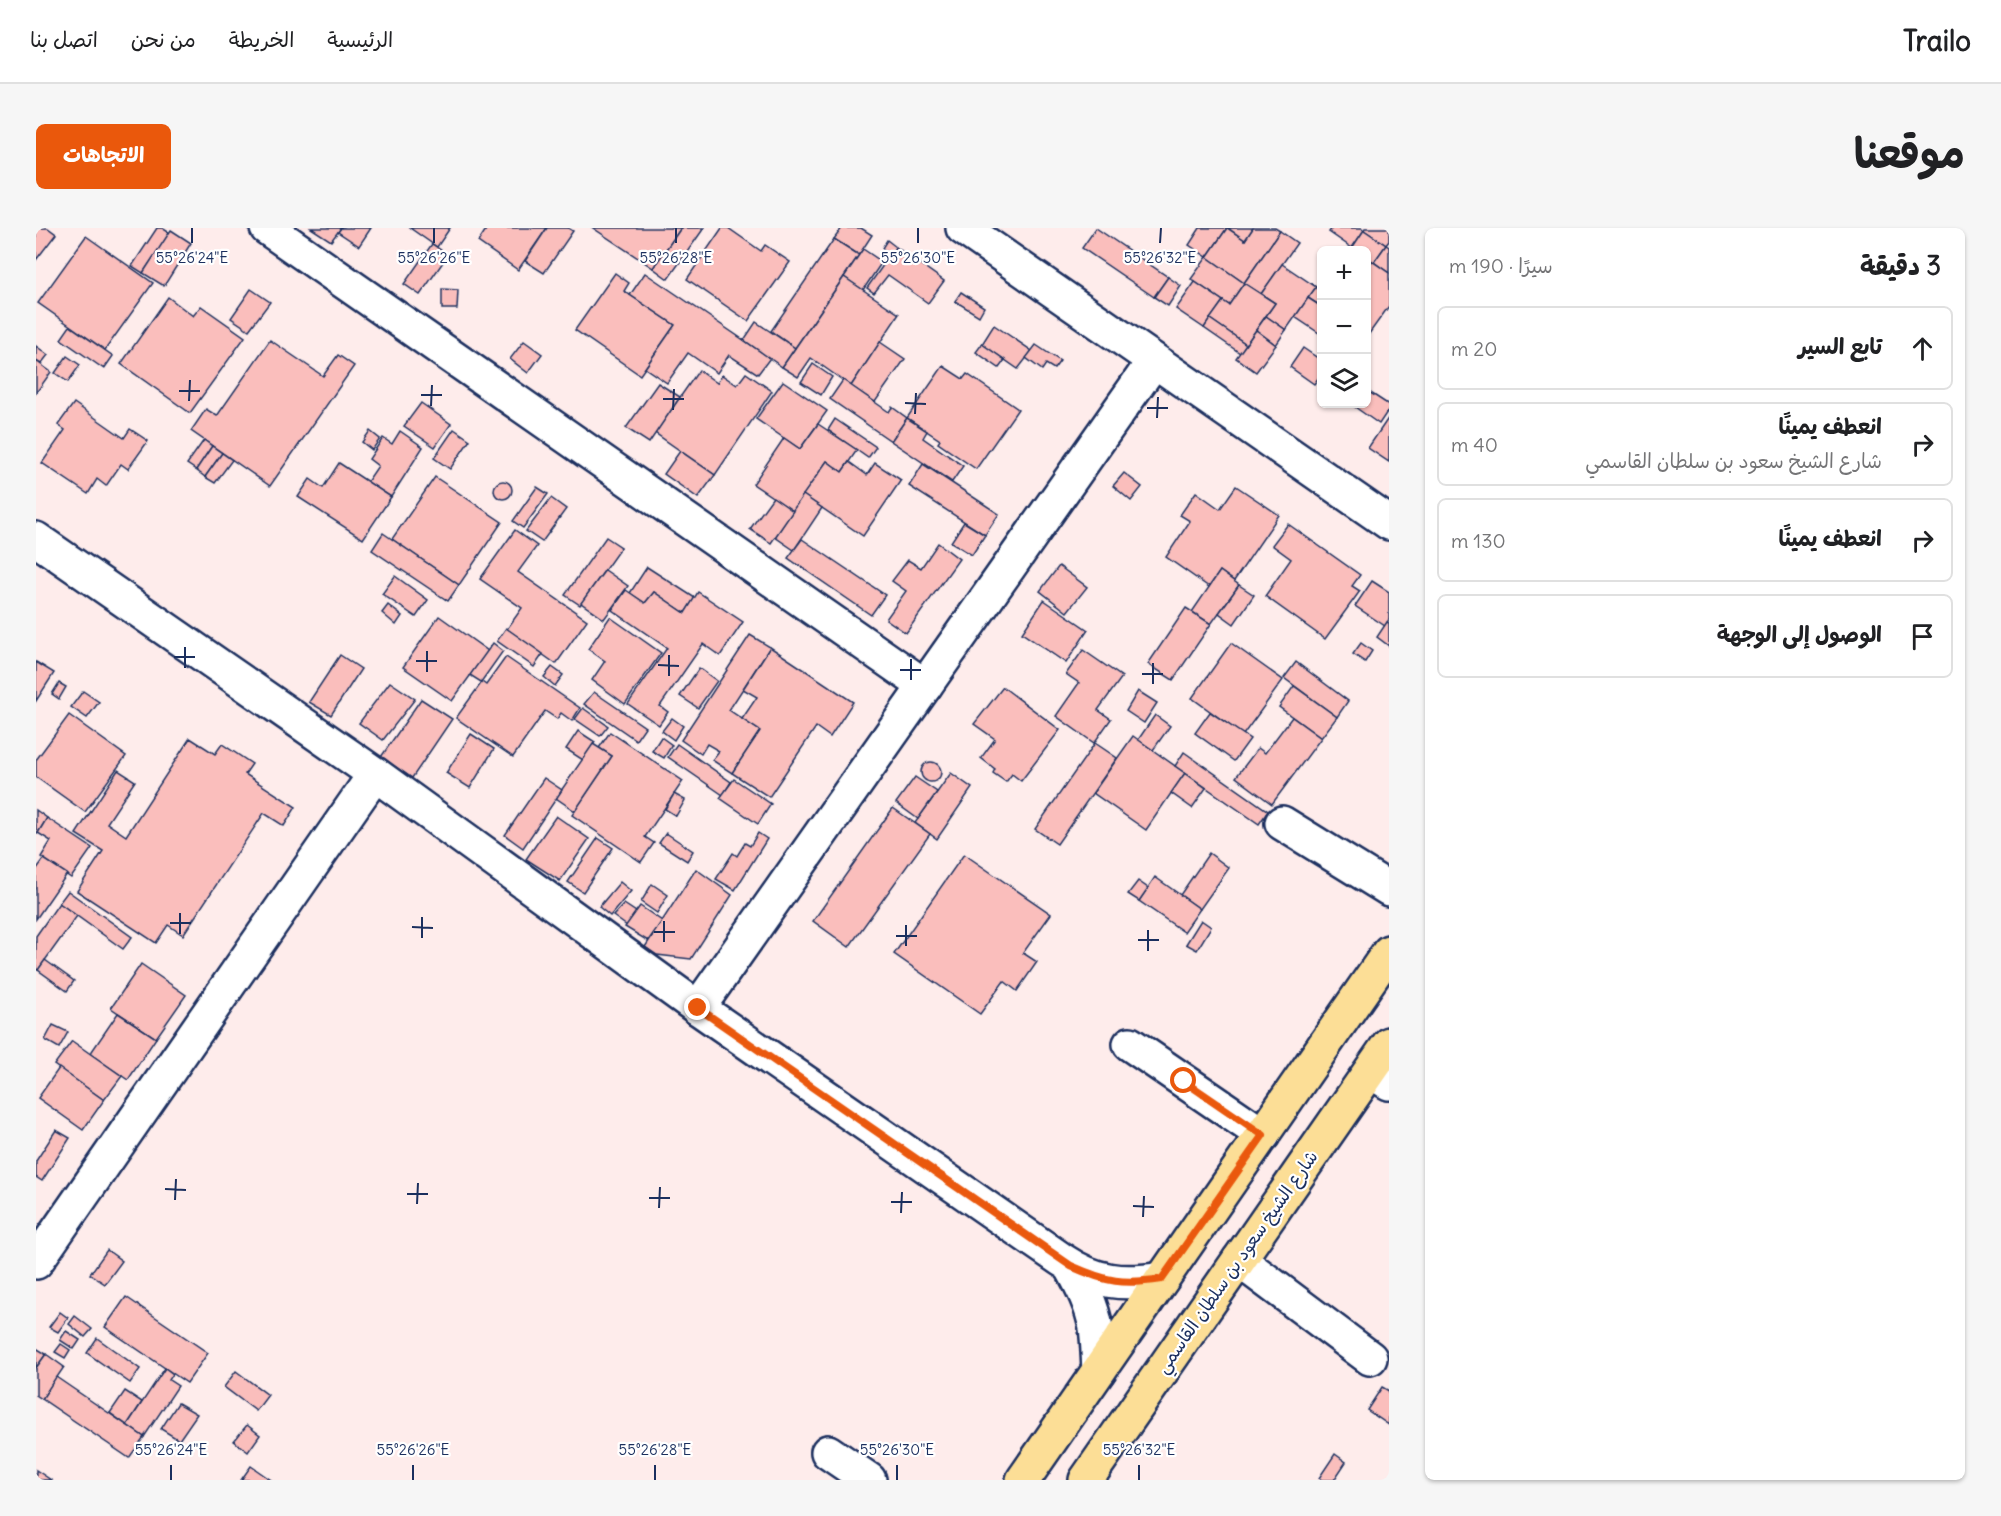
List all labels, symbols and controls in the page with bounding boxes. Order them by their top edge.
text: Trailo [1903,23,1971,59]
text: اتصل بنا [30,26,98,53]
text: من نحن [131,26,196,53]
text: الخريطة [229,26,294,53]
text: الرئيسية [327,26,393,53]
button: الاتجاهات [36,124,171,189]
text: موقعنا [1854,127,1965,179]
map controls [1317,246,1371,408]
button: + [1317,246,1371,300]
text: 55°26'24"E [156,248,228,267]
text: 55°26'26"E [398,248,471,267]
text: 55°26'28"E [640,248,713,267]
text: 55°26'30"E [881,248,955,267]
text: 55°26'32"E [1124,248,1197,267]
text: 3 دقيقة [1860,249,1941,282]
text: سيرًا · 190 m [1449,253,1553,278]
button: − [1317,300,1371,354]
text: تابع السير [1798,332,1882,360]
icon: ahead [1906,332,1939,365]
text: 20 m [1451,336,1497,361]
button: layers [1317,354,1371,408]
text: انعطف يمينًا [1779,412,1882,440]
icon: right [1906,428,1939,461]
text: 40 m [1451,432,1498,457]
text: شارع الشيخ سعود بن سلطان القاسمي [1585,448,1882,473]
text: انعطف يمينًا [1779,524,1882,552]
icon: right [1906,524,1939,557]
text: 130 m [1451,528,1506,553]
text: الوصول إلى الوجهة [1717,620,1882,648]
icon: arrive [1906,620,1939,653]
route end [684,994,710,1020]
route start [1170,1067,1196,1093]
street label: شارع الشيخ سعود بن سلطان القاسمي [1151,1146,1327,1381]
text: 55°26'24"E [135,1440,207,1459]
text: 55°26'26"E [377,1440,450,1459]
text: 55°26'28"E [619,1440,692,1459]
text: 55°26'30"E [860,1440,934,1459]
text: 55°26'32"E [1103,1440,1176,1459]

